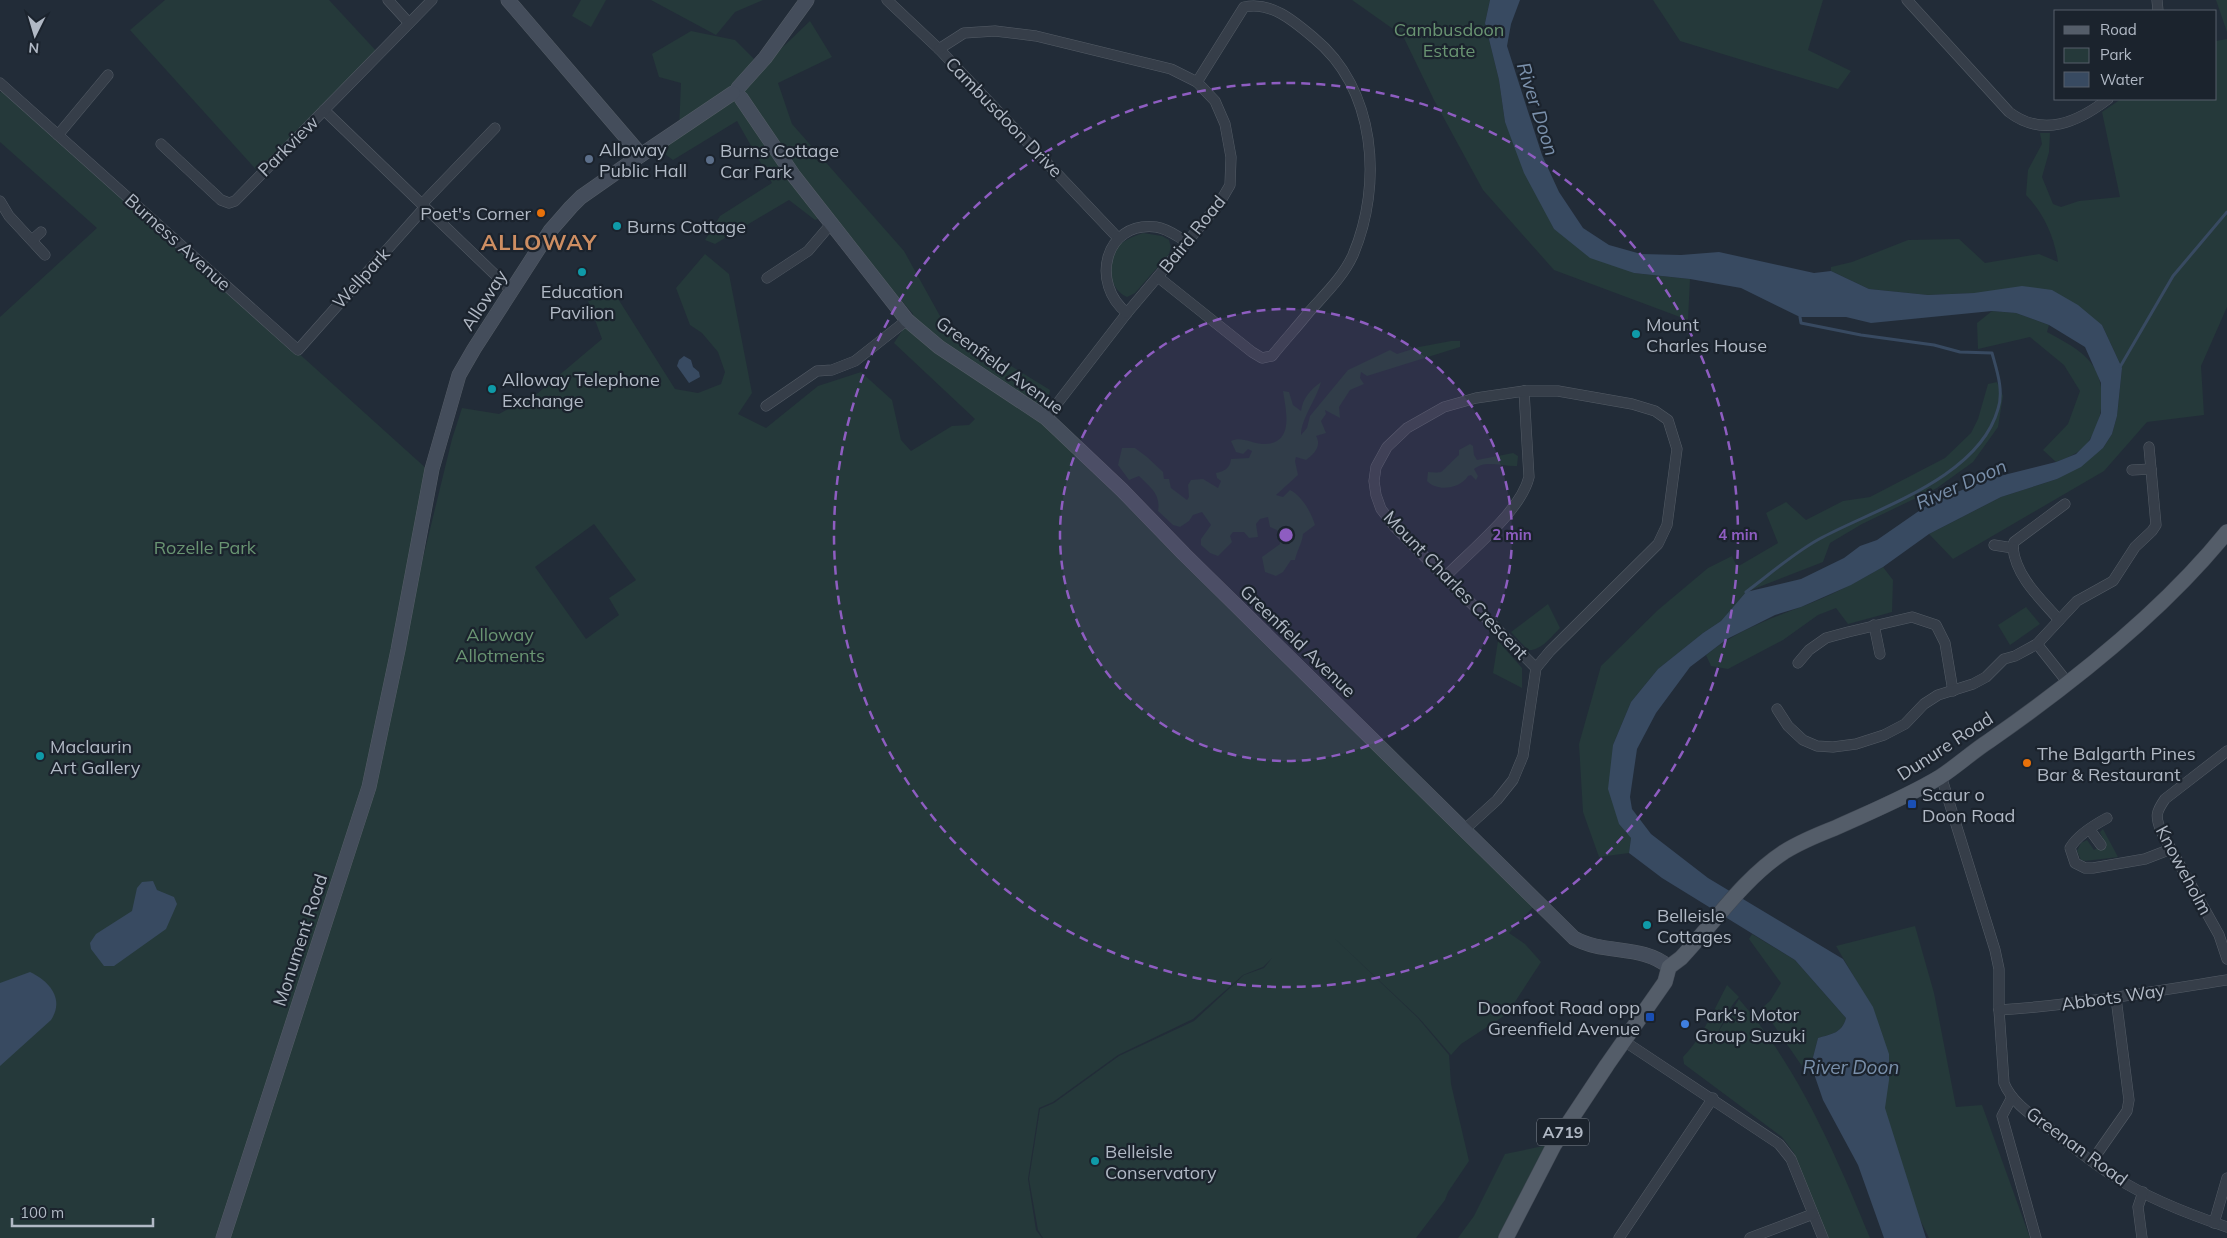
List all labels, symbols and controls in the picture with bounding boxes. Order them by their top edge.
north arrow [10,10,60,60]
legend [2054,10,2217,100]
park label: Cambusdoon Estate [1394,18,1504,62]
text: Road [2100,20,2137,39]
text: N [28,39,40,57]
text: Park [2100,45,2132,64]
street label: Cambusdoon Drive [941,52,1067,182]
water label: River Doon [1512,59,1564,159]
text: Water [2100,70,2144,89]
street label: Parkview [253,110,324,181]
place label: Alloway Public Hall [599,138,687,182]
place label: Burns Cottage Car Park [720,139,839,183]
marker: Alloway Public Hall [583,153,595,165]
marker: Burns Cottage Car Park [704,154,716,166]
street label: Burness Avenue [120,188,236,296]
street label: Baird Road [1154,190,1230,278]
place label: Poet's Corner [420,202,531,225]
marker: Poet's Corner [535,207,547,219]
place label: Burns Cottage [627,215,746,238]
marker: Burns Cottage [611,220,623,232]
district label: ALLOWAY [481,228,597,256]
street label: Wellpark [327,242,395,313]
street label: Alloway [456,265,512,335]
marker: Education Pavilion [576,266,588,278]
place label: Education Pavilion [541,280,623,324]
street label: Greenfield Avenue [932,311,1068,419]
place label: Mount Charles House [1646,313,1767,357]
marker: Mount Charles House [1630,328,1642,340]
place label: Alloway Telephone Exchange [502,368,660,412]
marker: Alloway Telephone Exchange [486,383,498,395]
water label: River Doon [1912,453,2010,515]
street label: Mount Charles Crescent [1379,506,1533,664]
text: 2 min [1492,525,1532,544]
text: 4 min [1718,525,1758,544]
centre of rings [1277,526,1295,544]
park label: Rozelle Park [154,536,257,559]
street label: Greenfield Avenue [1235,580,1361,702]
park label: Alloway Allotments [455,623,545,667]
street label: Dunure Road [1893,706,1997,786]
place label: Maclaurin Art Gallery [50,735,141,779]
place label: The Balgarth Pines Bar & Restaurant [2037,742,2196,786]
marker: Maclaurin Art Gallery [34,750,46,762]
marker: The Balgarth Pines Bar & Restaurant [2021,757,2033,769]
place label: Scaur o Doon Road [1922,783,2015,827]
marker: Scaur o Doon Road [1906,798,1918,810]
street label: Knoweholm [2151,821,2217,919]
street label: Monument Road [268,871,332,1009]
place label: Belleisle Cottages [1657,904,1732,948]
marker: Belleisle Cottages [1641,919,1653,931]
street label: Abbots Way [2060,978,2167,1016]
place label: Doonfoot Road opp Greenfield Avenue [1477,996,1640,1040]
place label: Park's Motor Group Suzuki [1695,1003,1806,1047]
marker: Doonfoot Road opp Greenfield Avenue [1644,1011,1656,1023]
marker: Park's Motor Group Suzuki [1679,1018,1691,1030]
water label: River Doon [1803,1055,1899,1079]
street label: Greenan Road [2022,1101,2132,1191]
road number: A719 [1537,1118,1589,1146]
place label: Belleisle Conservatory [1105,1140,1217,1184]
marker: Belleisle Conservatory [1089,1155,1101,1167]
scale bar [12,1196,154,1228]
text: 100 m [20,1203,64,1222]

